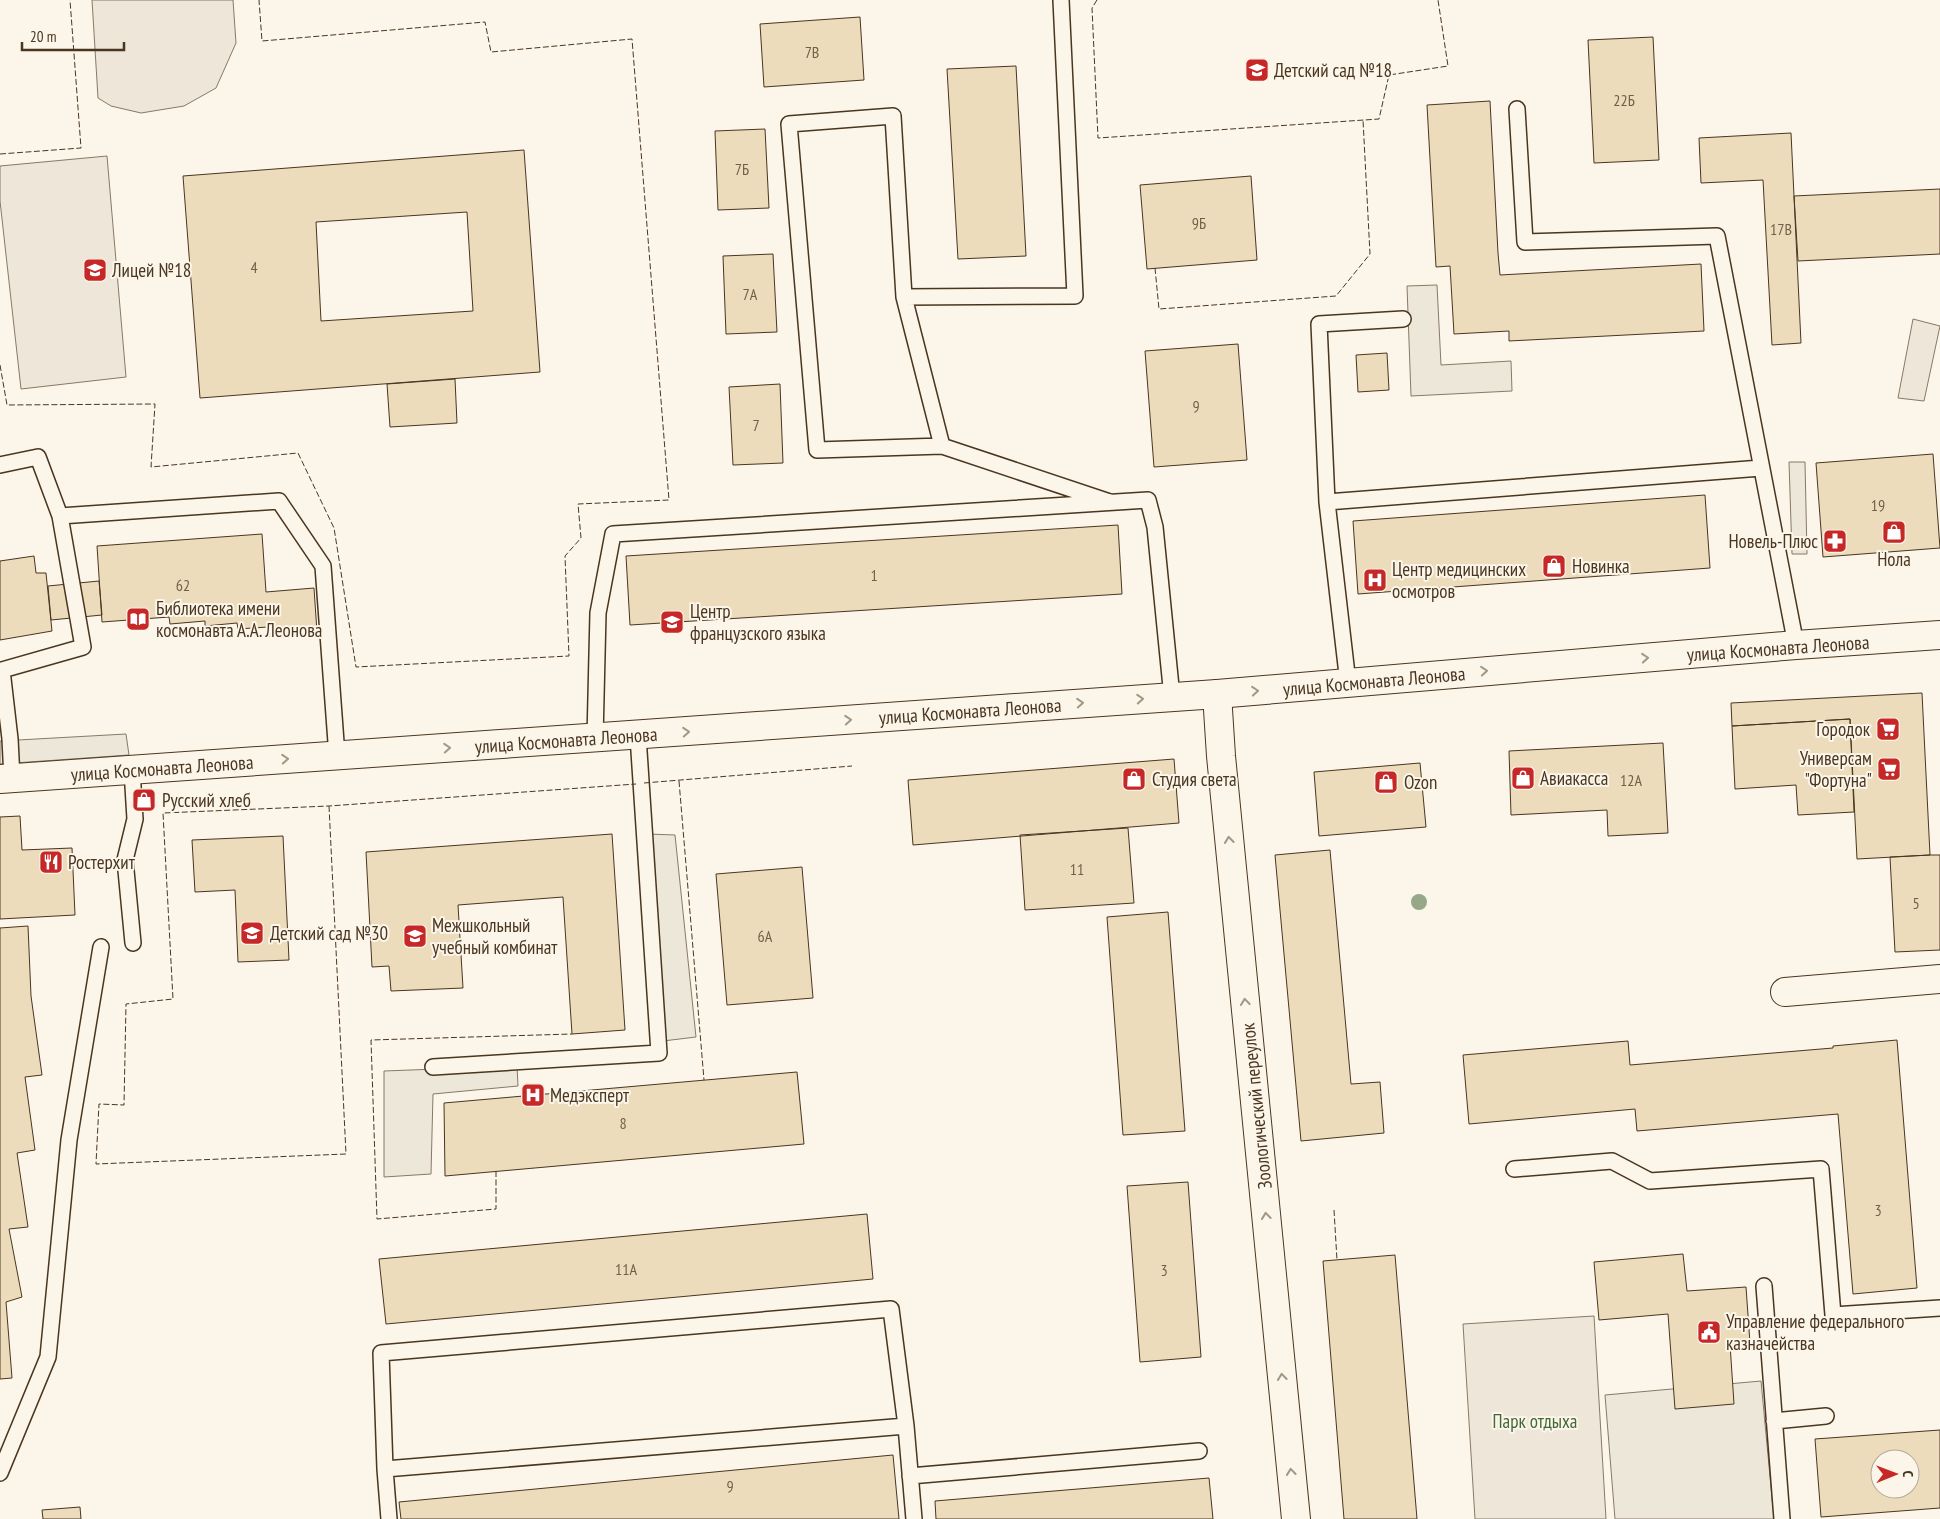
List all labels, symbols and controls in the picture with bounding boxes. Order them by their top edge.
scale bar [22,20,125,52]
text: 20 m [30,27,56,46]
house number: 7В [805,42,819,62]
school or university icon: Детский сад №18 [1244,57,1270,83]
place label: Детский сад №18 [1274,58,1392,82]
house number: 22Б [1613,90,1635,110]
house number: 7Б [735,159,749,179]
house number: 9Б [1192,213,1206,233]
house number: 17В [1770,219,1792,239]
school or university icon: Лицей №18 [82,257,108,283]
house number: 4 [250,257,258,277]
place label: Лицей №18 [111,258,191,282]
house number: 7А [743,284,758,304]
house number: 9 [1192,396,1200,416]
house number: 7 [752,415,760,435]
house number: 19 [1871,495,1885,515]
shop icon: Нола [1881,519,1907,545]
pharmacy icon: Новель-Плюс [1822,528,1848,554]
place label: Новель-Плюс [1728,529,1818,553]
place label: Нола [1877,547,1911,571]
shop icon: Новинка [1541,553,1567,579]
place label: Новинка [1572,554,1630,578]
place label: Центр медицинских осмотров [1392,557,1526,603]
house number: 1 [870,565,878,585]
hospital icon: Центр медицинских осмотров [1362,567,1388,593]
house number: 62 [176,575,190,595]
place label: Библиотека имени космонавта А.А. Леонова [156,596,322,642]
place label: Центр французского языка [690,599,826,645]
library icon: Библиотека имени космонавта А.А. Леонова [125,606,151,632]
school or university icon: Центр французского языка [659,609,685,635]
street label: улица Космонавта Леонова [1686,630,1870,666]
one-way arrow [1642,653,1650,664]
street label: улица Космонавта Леонова [1282,661,1466,701]
one-way arrow [1480,666,1488,677]
one-way arrow [1251,685,1259,696]
street label: улица Космонавта Леонова [878,693,1062,729]
one-way arrow [1136,693,1144,704]
one-way arrow [1076,698,1084,709]
one-way arrow [845,715,853,726]
supermarket icon: Городок [1875,716,1901,742]
place label: Городок [1816,717,1871,741]
street label: улица Космонавта Леонова [474,722,658,758]
one-way arrow [683,727,691,738]
one-way arrow [443,743,451,754]
place label: Универсам "Фортуна" [1800,746,1872,792]
street label: улица Космонавта Леонова [70,750,254,786]
one-way arrow [281,754,289,765]
supermarket icon: Универсам "Фортуна" [1876,756,1902,782]
shop icon: Авиакасса [1510,765,1536,791]
shop icon: Студия света [1121,766,1147,792]
place label: Авиакасса [1540,766,1608,790]
place label: Студия света [1152,767,1237,791]
shop icon: Ozon [1373,769,1399,795]
place label: Ozon [1404,770,1437,794]
house number: 12А [1620,770,1642,790]
shop icon: Русский хлеб [131,787,157,813]
place label: Русский хлеб [162,788,251,812]
one-way arrow [1224,836,1235,844]
restaurant icon: Ростерхит [38,849,64,875]
place label: Ростерхит [68,850,136,874]
house number: 11 [1070,859,1084,879]
house number: 5 [1912,893,1920,913]
place label: Межшкольный учебный комбинат [432,913,558,959]
school or university icon: Детский сад №30 [239,920,265,946]
place label: Детский сад №30 [270,921,388,945]
school or university icon: Межшкольный учебный комбинат [402,923,428,949]
house number: 6А [758,926,773,946]
one-way arrow [1240,997,1251,1005]
street label: Зоологический переулок [1235,1021,1277,1190]
hospital icon: Медэксперт [520,1082,546,1108]
place label: Медэксперт [550,1083,630,1107]
house number: 8 [619,1113,627,1133]
house number: 3 [1874,1200,1882,1220]
one-way arrow [1261,1211,1272,1219]
house number: 11А [615,1259,637,1279]
house number: 3 [1160,1260,1168,1280]
place label: Управление федерального казначейства [1726,1309,1904,1355]
public building icon: Управление федерального казначейства [1696,1319,1722,1345]
one-way arrow [1277,1373,1288,1381]
park label: Парк отдыха [1493,1409,1577,1433]
north arrow [1870,1449,1920,1499]
one-way arrow [1286,1468,1297,1476]
text: С [1899,1470,1917,1478]
house number: 9 [726,1476,734,1496]

